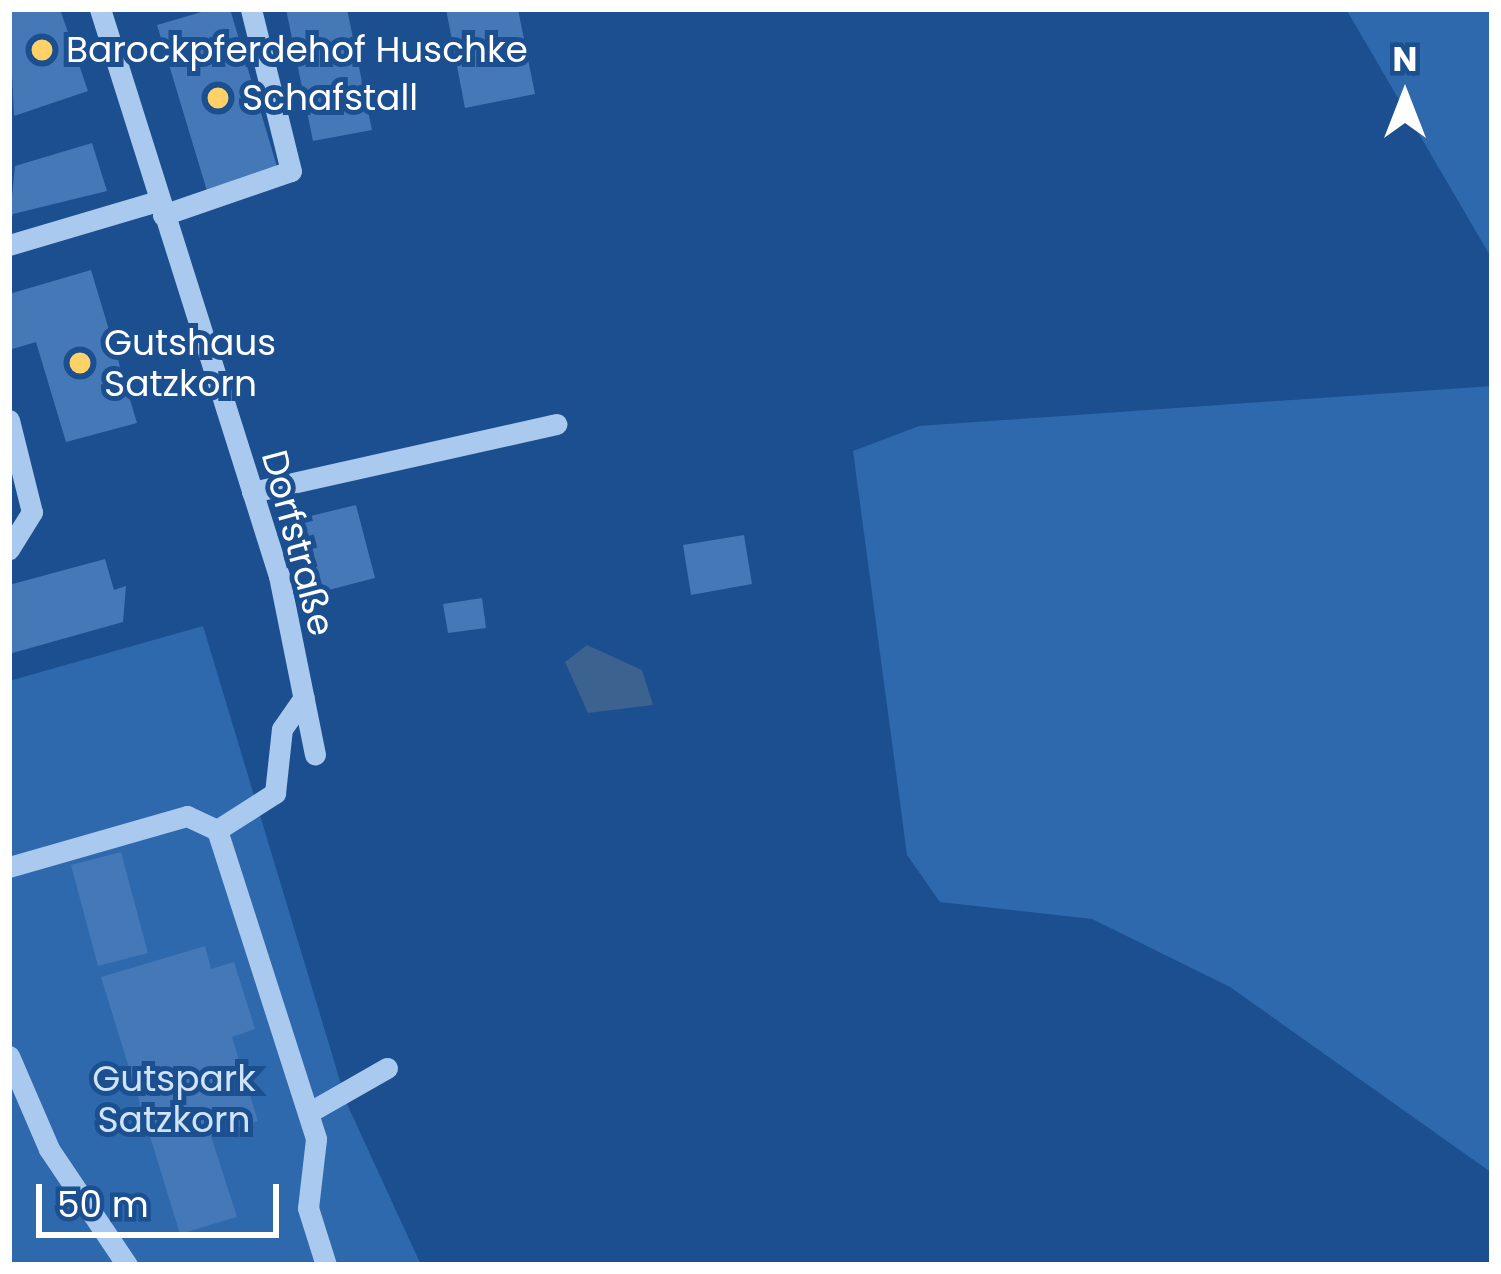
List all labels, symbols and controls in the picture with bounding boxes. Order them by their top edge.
place label: Barockpferdehof Huschke [66,28,528,72]
north arrow [1345,36,1465,156]
text: N [1393,36,1417,83]
marker: Barockpferdehof Huschke [29,37,55,63]
place label: Schafstall [242,76,418,120]
marker: Schafstall [205,85,231,111]
place label: Gutshaus Satzkorn [104,320,276,405]
marker: Gutshaus Satzkorn [67,350,93,376]
street label: Dorfstraße [253,446,343,640]
park label: Gutspark Satzkorn [92,1056,256,1141]
scale bar [42,1160,285,1234]
text: 50 m [57,1179,149,1230]

